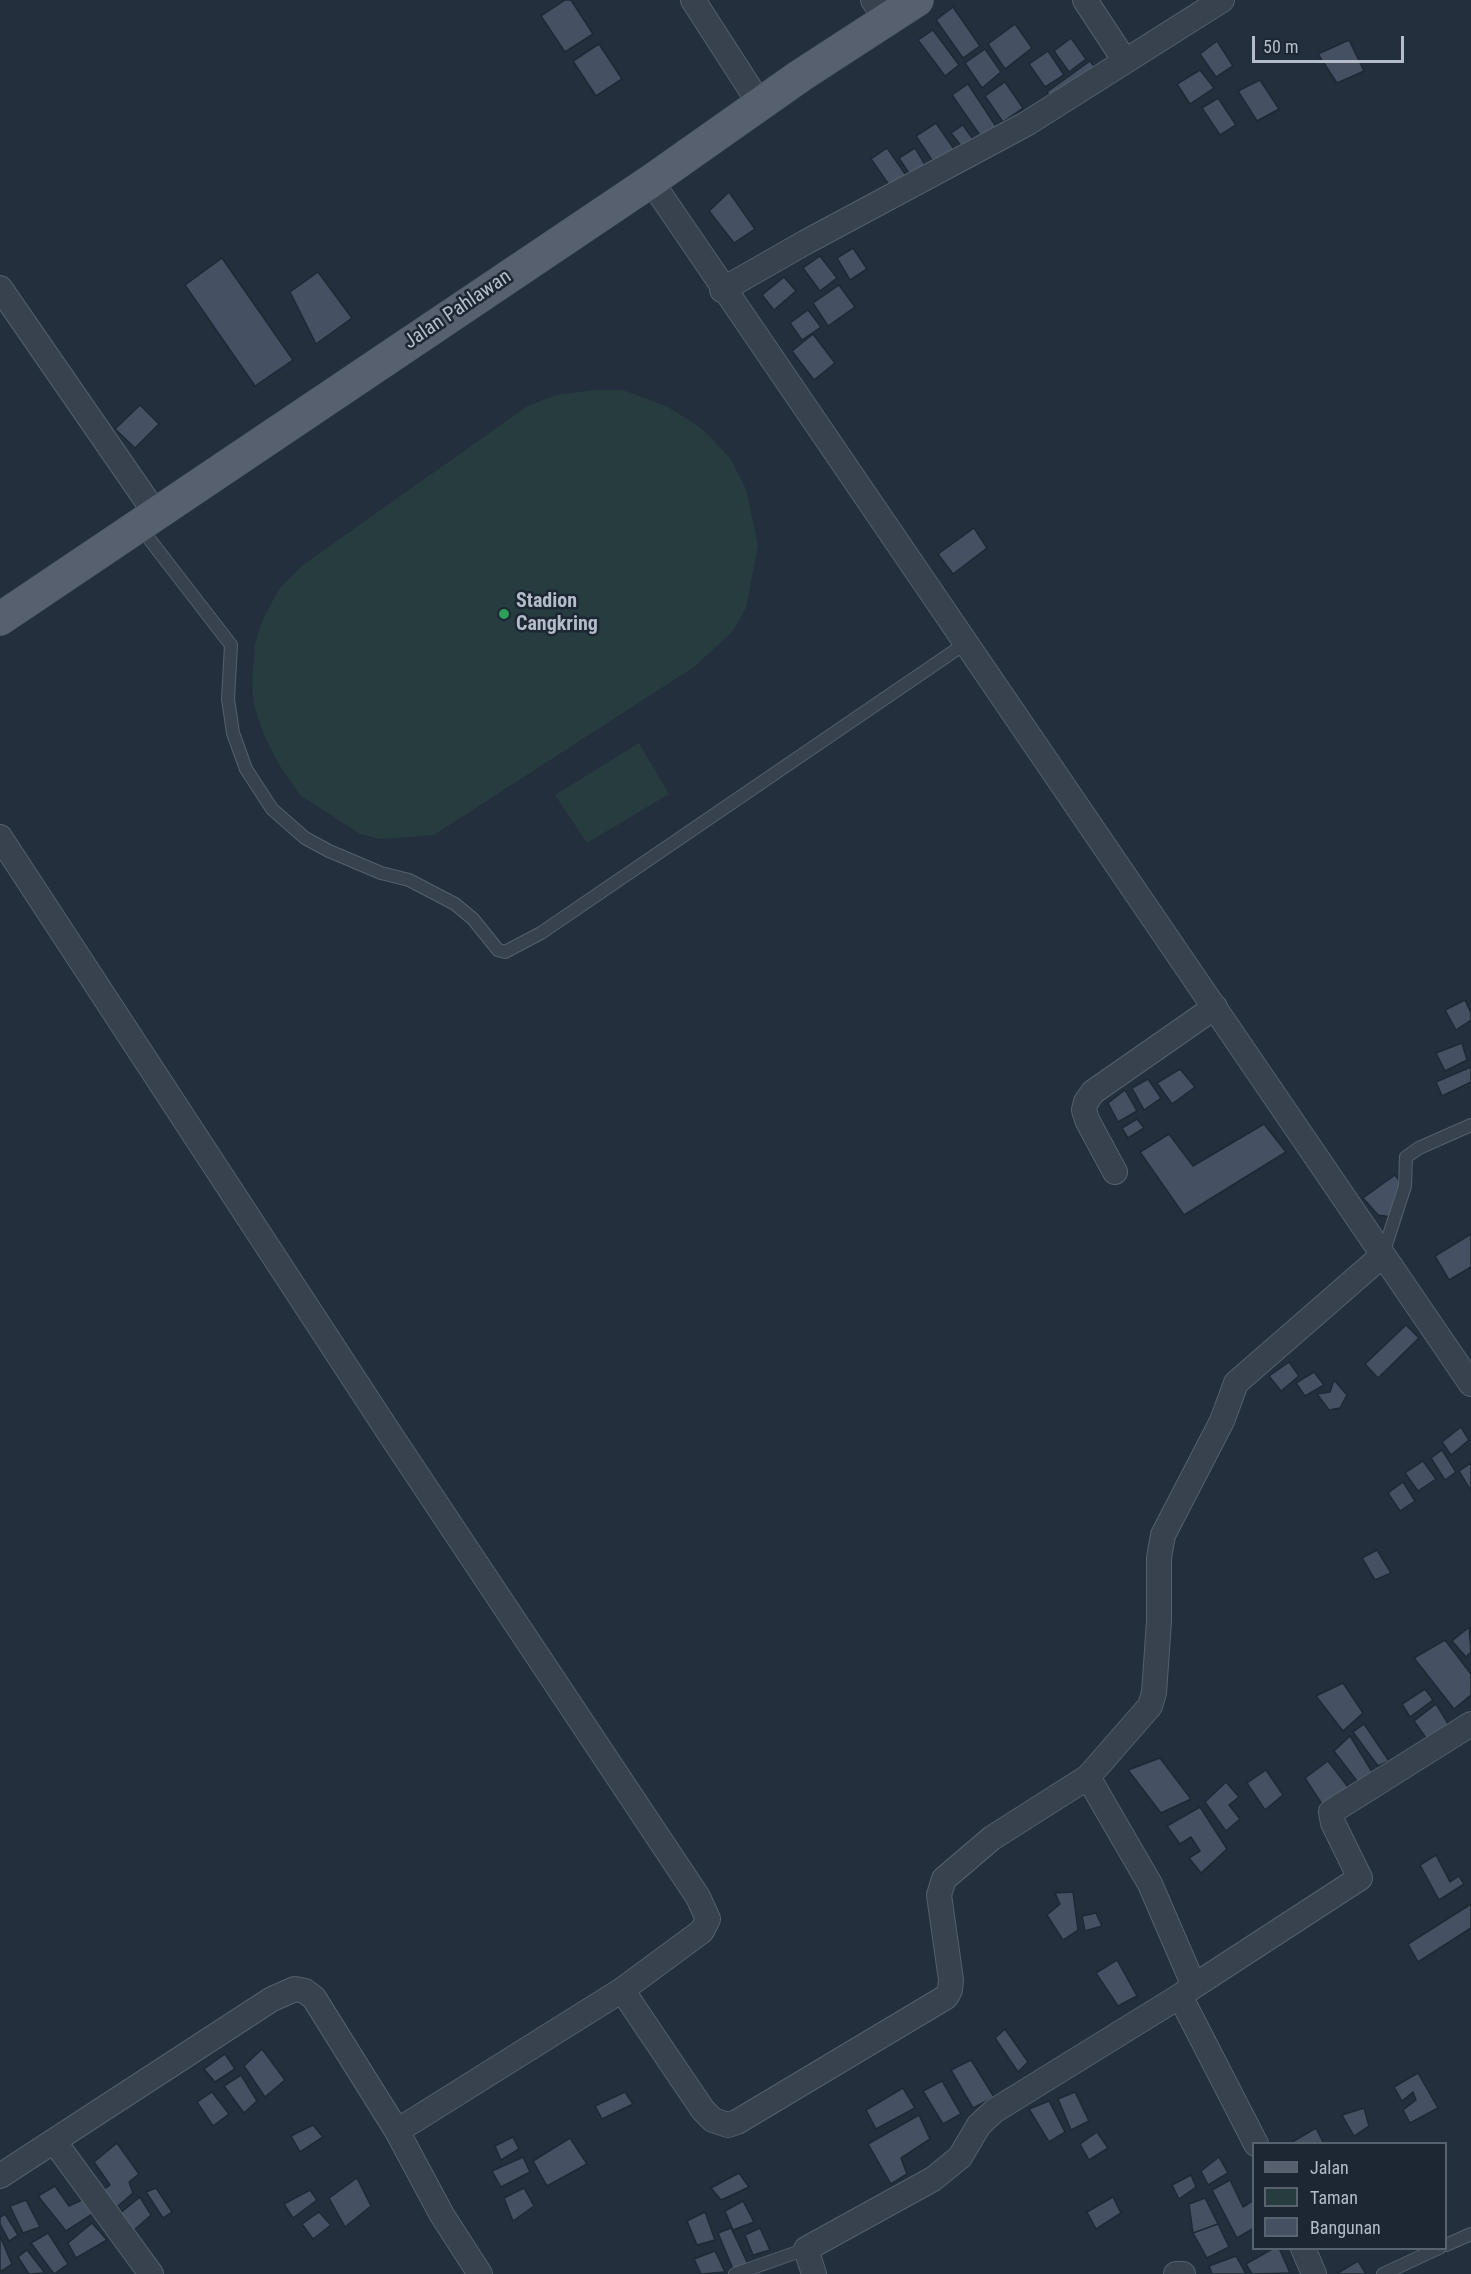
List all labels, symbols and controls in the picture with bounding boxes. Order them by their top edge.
scale bar [1255,24,1406,62]
text: 50 m [1263,36,1298,57]
street label: Jalan Pahlawan [400,265,516,355]
place label: Stadion Cangkring [516,590,598,637]
marker: Stadion Cangkring [497,607,511,621]
legend [1252,2142,1447,2250]
text: Jalan [1310,2157,1349,2178]
text: Taman [1310,2187,1358,2208]
text: Bangunan [1310,2217,1381,2238]

